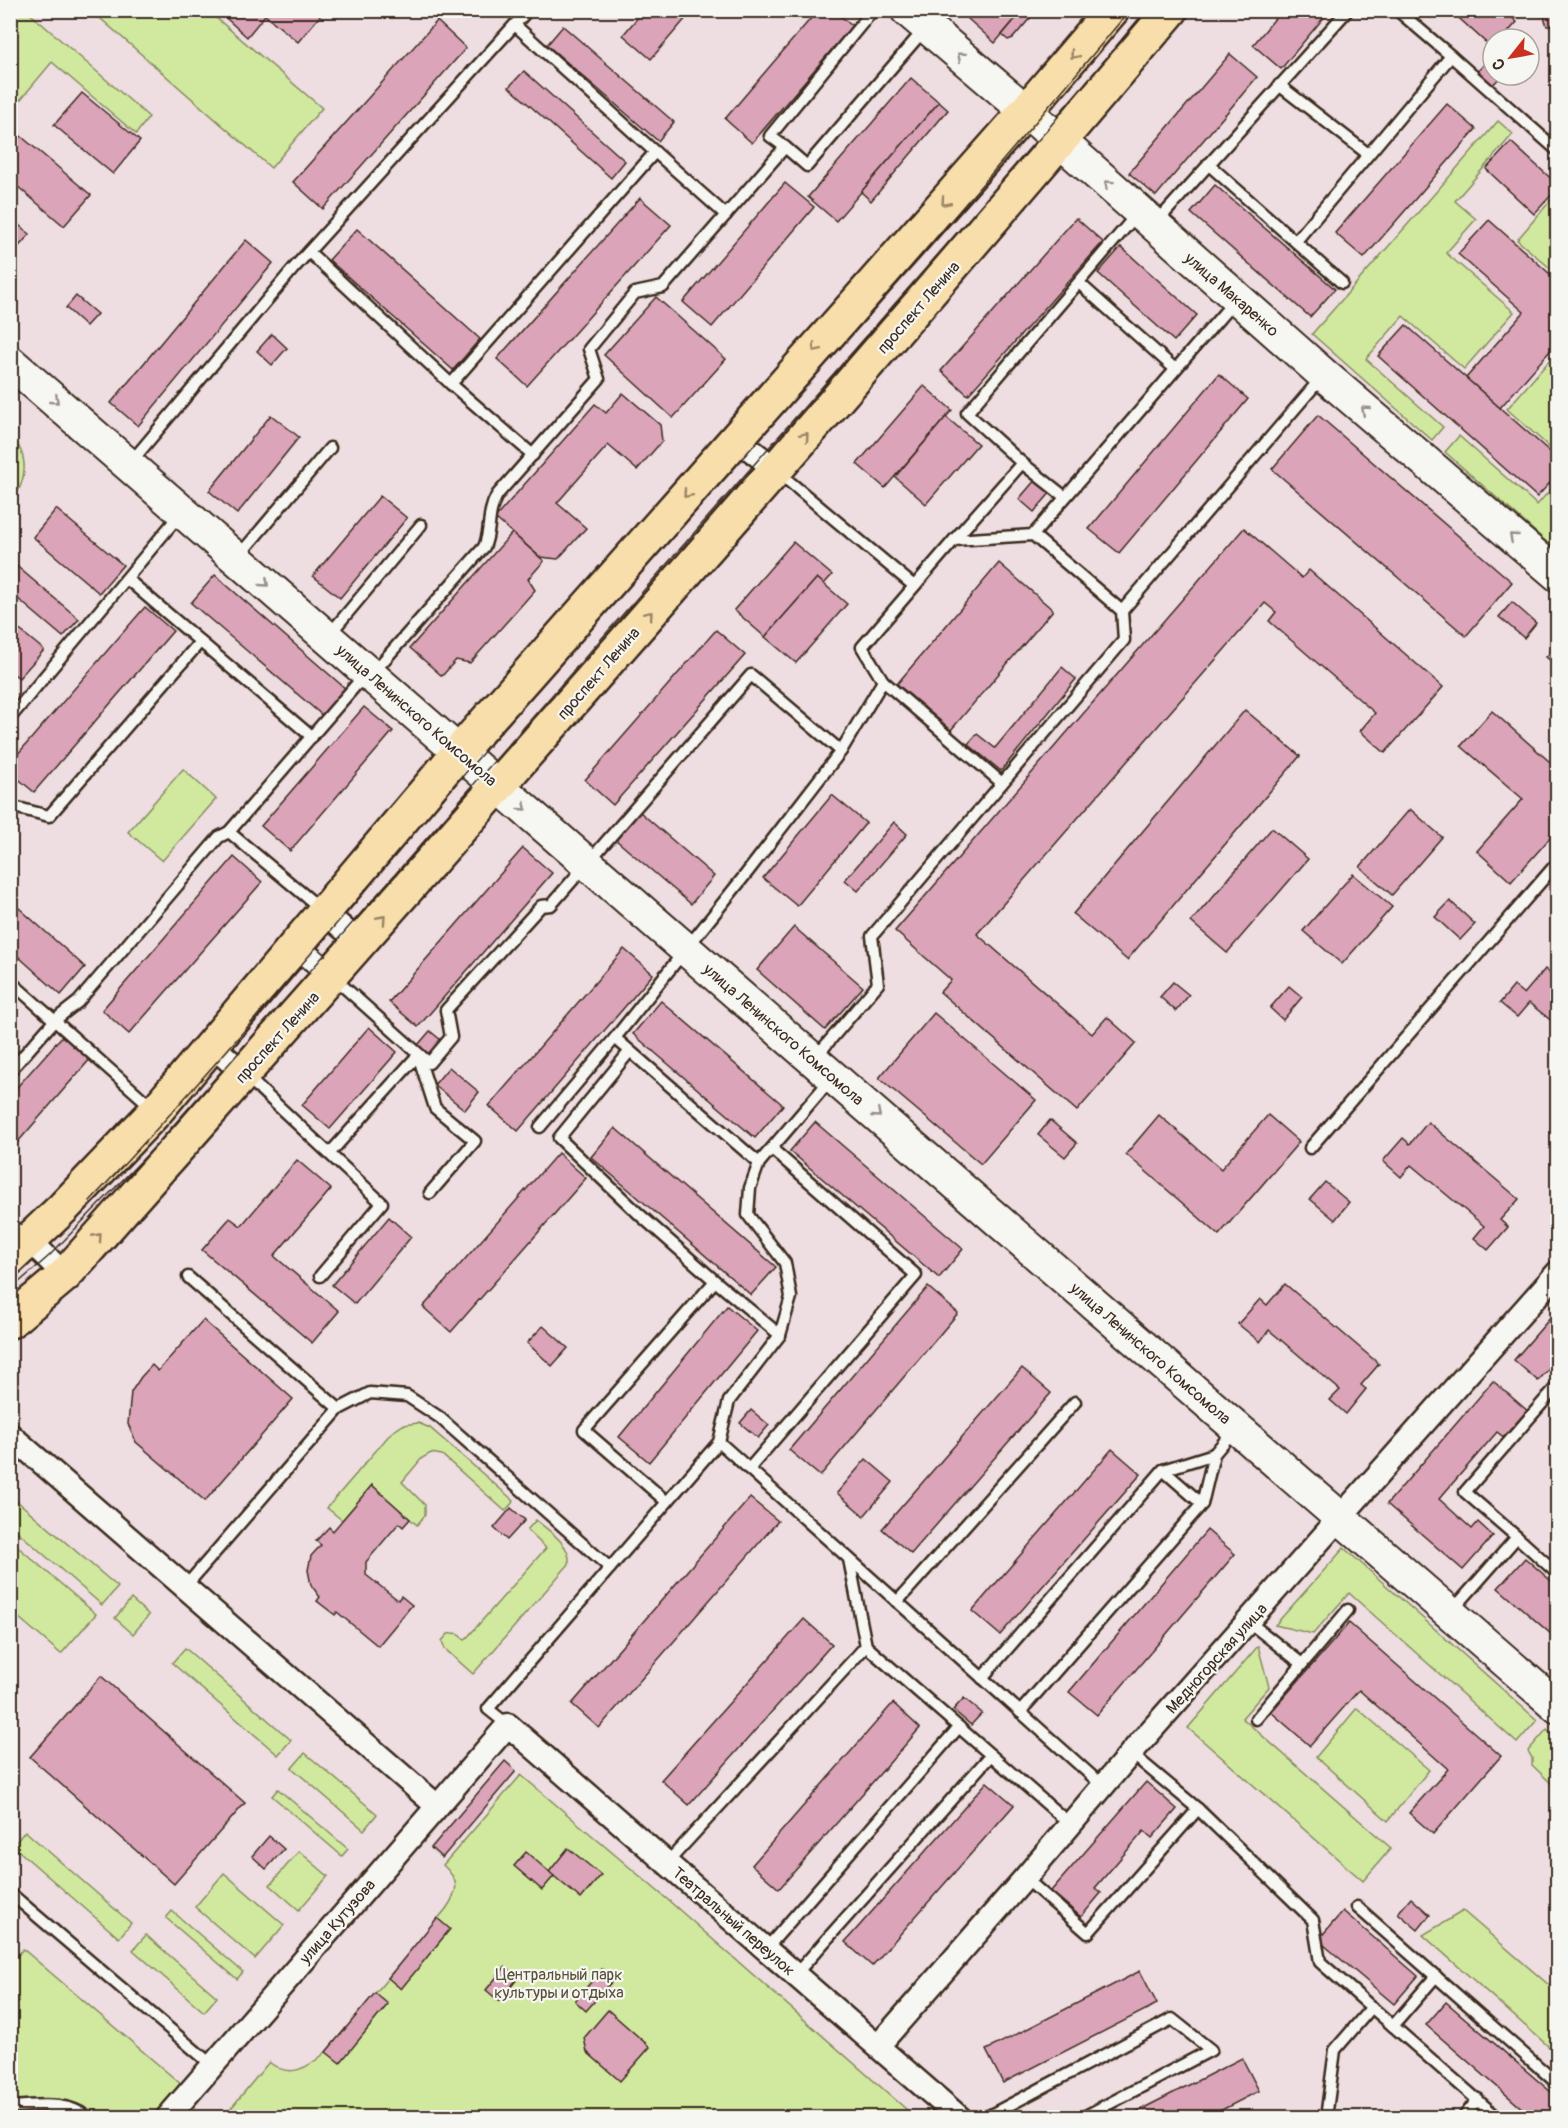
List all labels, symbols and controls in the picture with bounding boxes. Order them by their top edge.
north arrow [1481,27,1541,87]
one-way arrow [1070,48,1081,59]
one-way arrow [957,52,968,63]
text: С [1488,55,1510,74]
one-way arrow [1104,180,1115,191]
one-way arrow [941,195,952,205]
street label: улица Макаренко [1179,248,1283,341]
street label: проспект Ленина [873,257,964,358]
one-way arrow [812,341,823,352]
one-way arrow [48,393,59,404]
one-way arrow [1361,406,1372,417]
one-way arrow [798,432,809,443]
one-way arrow [683,487,694,498]
one-way arrow [1509,533,1520,544]
one-way arrow [258,576,269,587]
one-way arrow [642,611,653,622]
street label: проспект Ленина [553,623,644,724]
street label: улица Ленинского Комсомола [331,640,501,791]
one-way arrow [516,800,527,811]
one-way arrow [375,915,386,926]
street label: улица Ленинского Комсомола [698,959,868,1110]
street label: проспект Ленина [231,988,324,1088]
one-way arrow [870,1107,880,1118]
one-way arrow [91,1233,102,1244]
street label: улица Ленинского Комсомола [1065,1278,1235,1429]
street label: Медногорская улица [1162,1599,1272,1718]
street label: Театральный переулок [668,1863,799,1980]
street label: улица Кутузова [295,1875,380,1969]
park label: Центральный парк культуры и отдыха [494,1965,624,2003]

